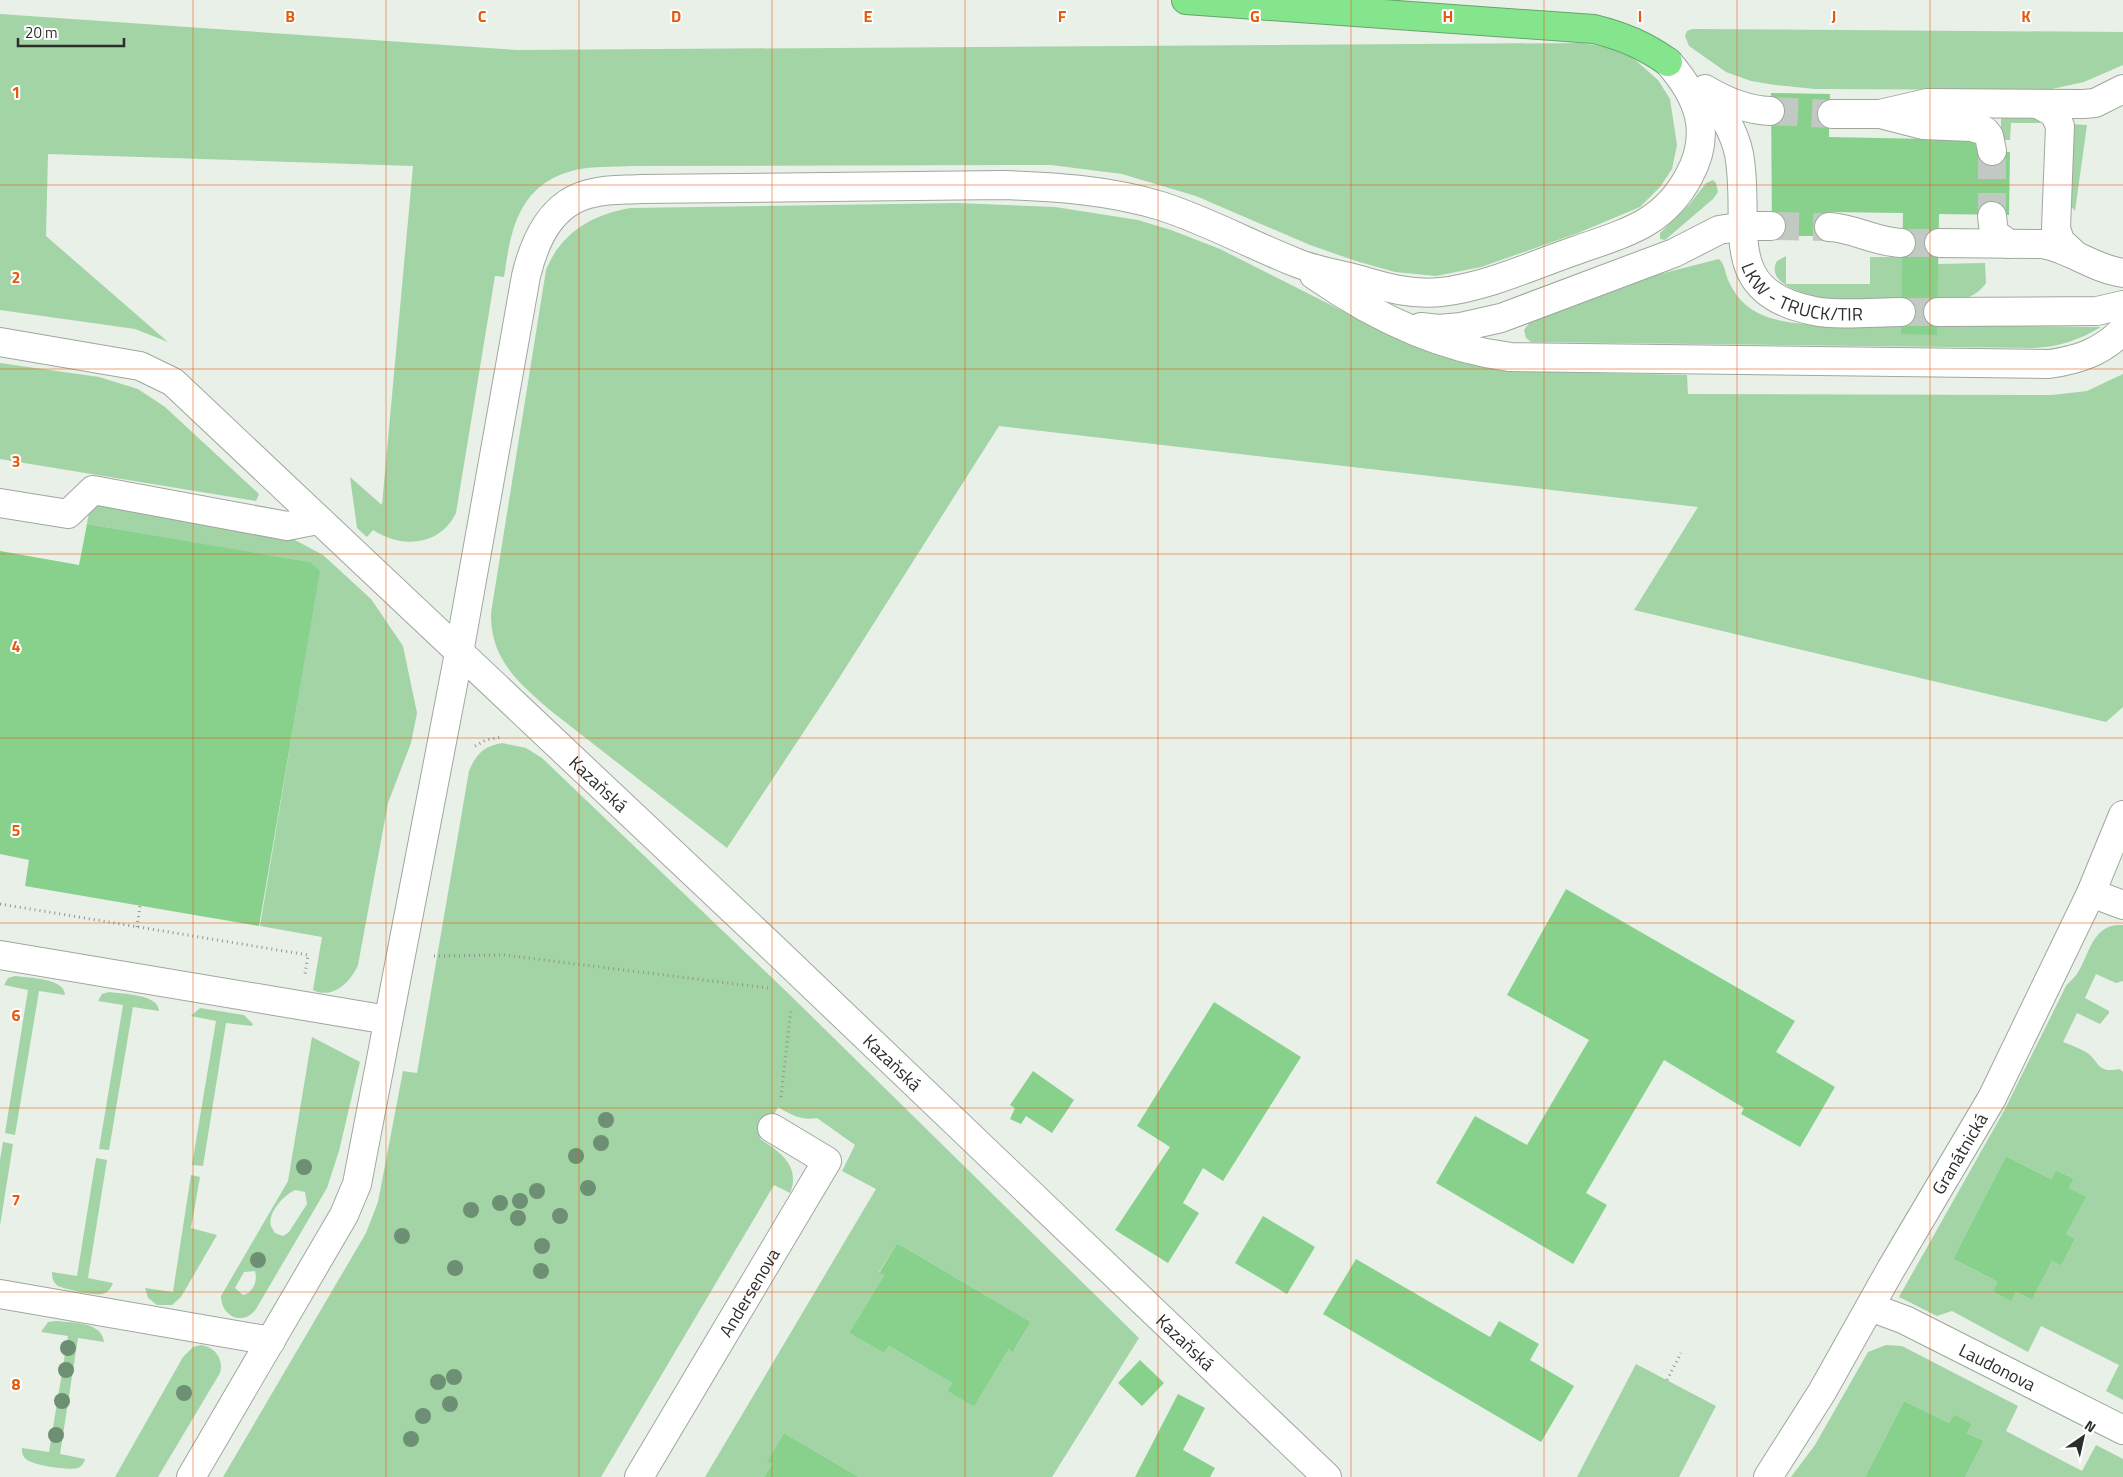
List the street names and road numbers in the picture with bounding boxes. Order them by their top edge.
street label: LKW - TRUCK/TIR [1735,258,1863,327]
street label: Kazaňská [563,749,634,818]
street label: Kazaňská [857,1028,928,1097]
street label: Granátnická [1925,1108,1994,1199]
street label: Andersenova [712,1243,786,1342]
street label: Kazaňská [1150,1307,1221,1377]
street label: Laudonova [1954,1336,2041,1397]

